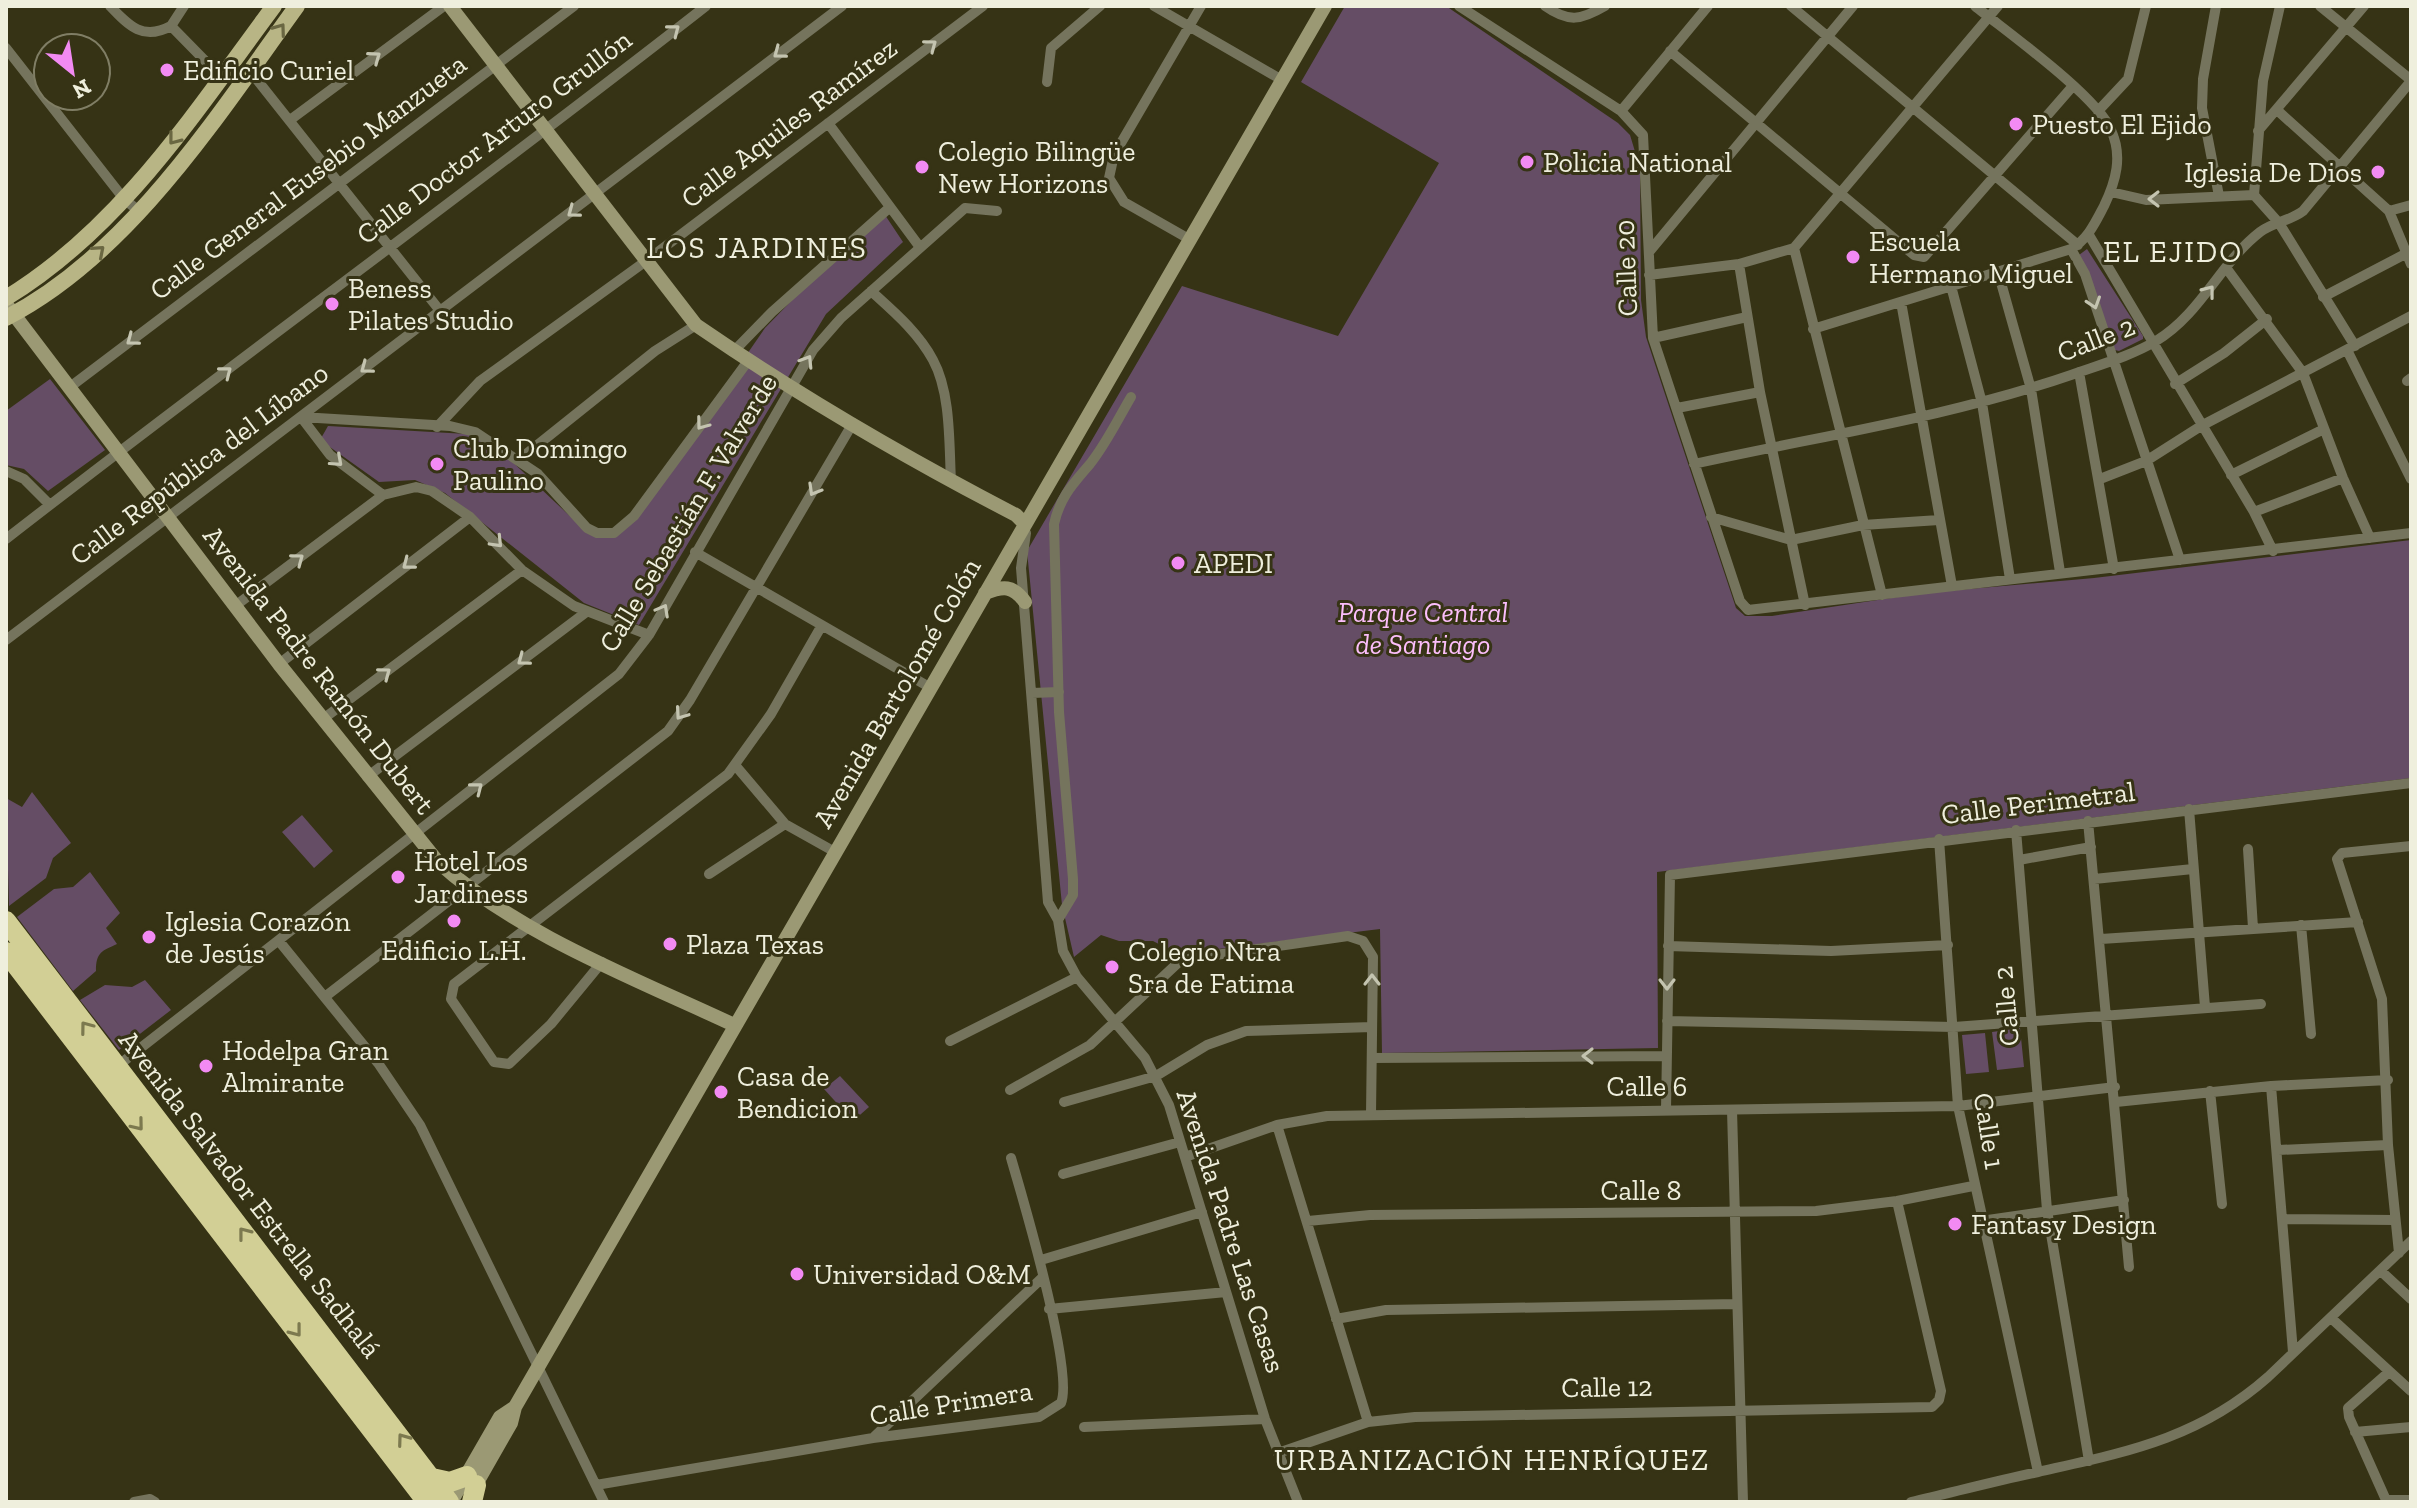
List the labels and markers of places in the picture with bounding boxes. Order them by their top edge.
place label: Edificio Curiel [183,54,354,87]
marker: Edificio Curiel [158,61,176,79]
place label: Puesto El Ejido [2032,108,2212,141]
marker: Puesto El Ejido [2007,115,2025,133]
place label: Colegio Bilingüe New Horizons [938,135,1135,200]
place label: Policia National [1543,146,1732,179]
marker: Policia National [1518,153,1536,171]
place label: Iglesia De Dios [2184,156,2362,189]
marker: Colegio Bilingüe New Horizons [913,158,931,176]
marker: Iglesia De Dios [2369,163,2387,181]
place label: Escuela Hermano Miguel [1869,225,2073,290]
marker: Escuela Hermano Miguel [1844,248,1862,266]
place label: Beness Pilates Studio [348,272,514,337]
marker: Beness Pilates Studio [323,295,341,313]
place label: Club Domingo Paulino [453,432,627,497]
marker: Club Domingo Paulino [428,455,446,473]
place label: APEDI [1194,547,1273,580]
marker: APEDI [1169,554,1187,572]
place label: Hotel Los Jardiness [414,845,528,910]
marker: Hotel Los Jardiness [389,868,407,886]
place label: Iglesia Corazón de Jesús [165,905,350,970]
marker: Edificio L.H. [445,912,463,930]
marker: Iglesia Corazón de Jesús [140,928,158,946]
place label: Plaza Texas [686,928,824,961]
place label: Edificio L.H. [381,934,527,967]
marker: Plaza Texas [661,935,679,953]
place label: Colegio Ntra Sra de Fatima [1128,935,1295,1000]
marker: Colegio Ntra Sra de Fatima [1103,958,1121,976]
place label: Hodelpa Gran Almirante [222,1034,389,1099]
marker: Hodelpa Gran Almirante [197,1057,215,1075]
place label: Casa de Bendicion [737,1060,858,1125]
marker: Casa de Bendicion [712,1083,730,1101]
place label: Fantasy Design [1971,1208,2156,1241]
marker: Fantasy Design [1946,1215,1964,1233]
place label: Universidad O&M [813,1258,1031,1291]
marker: Universidad O&M [788,1265,806,1283]

